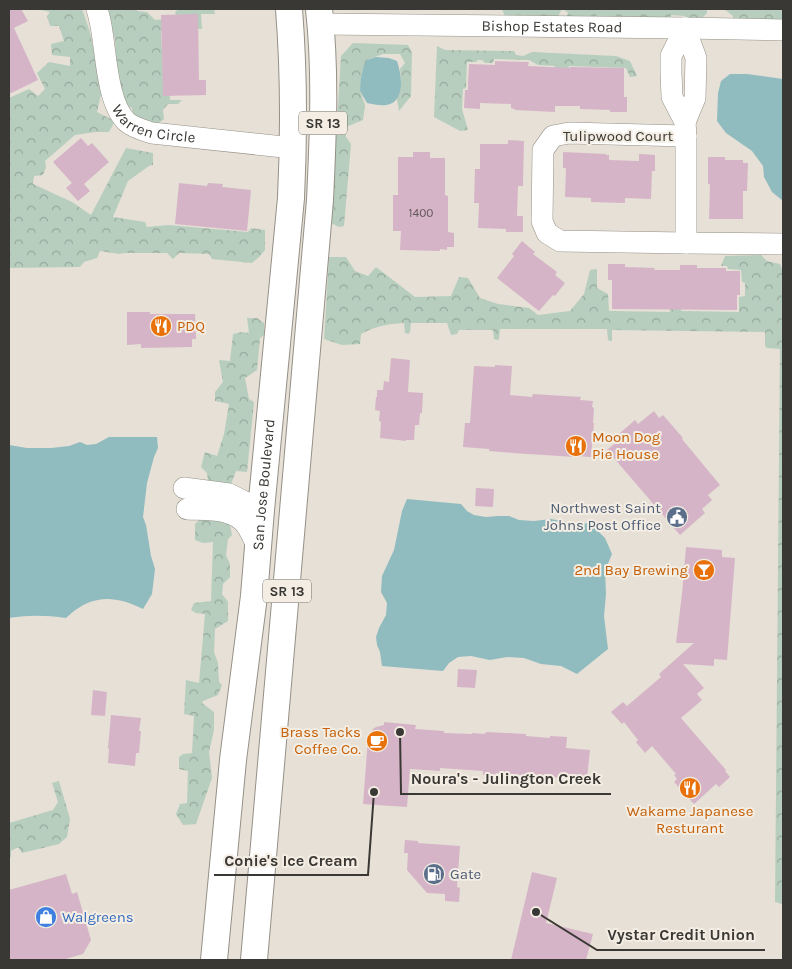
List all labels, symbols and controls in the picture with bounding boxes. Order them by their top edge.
street label: Bishop Estates Road [481,17,623,36]
street label: Warren Circle [108,101,196,147]
road number: SR 13 [299,112,347,134]
street label: Tulipwood Court [563,127,673,145]
house number: 1400 [409,206,433,220]
restaurant icon: PDQ [149,314,173,338]
place label: PDQ [177,317,205,335]
street label: San Jose Boulevard [249,418,279,551]
place label: Moon Dog Pie House [592,428,661,463]
restaurant icon: Moon Dog Pie House [564,434,588,458]
place label: Northwest Saint Johns Post Office [544,499,661,534]
public building icon: Northwest Saint Johns Post Office [665,505,689,529]
bar icon: 2nd Bay Brewing [692,558,716,582]
place label: 2nd Bay Brewing [574,561,689,579]
road number: SR 13 [263,580,311,602]
place label: Brass Tacks Coffee Co. [280,723,361,758]
cafe icon: Brass Tacks Coffee Co. [365,729,389,753]
callout: Noura's - Julington Creek [401,763,611,794]
text: Noura's - Julington Creek [411,769,602,788]
restaurant icon: Wakame Japanese Resturant [678,776,702,800]
place label: Wakame Japanese Resturant [627,802,753,837]
callout: Conie's Ice Cream [214,844,368,875]
text: Conie's Ice Cream [224,851,358,870]
fuel station icon: Gate [422,862,446,886]
place label: Gate [450,865,481,883]
shop icon: Walgreens [34,905,58,929]
place label: Walgreens [62,908,134,926]
callout: Vystar Credit Union [597,919,765,950]
text: Vystar Credit Union [607,925,755,944]

